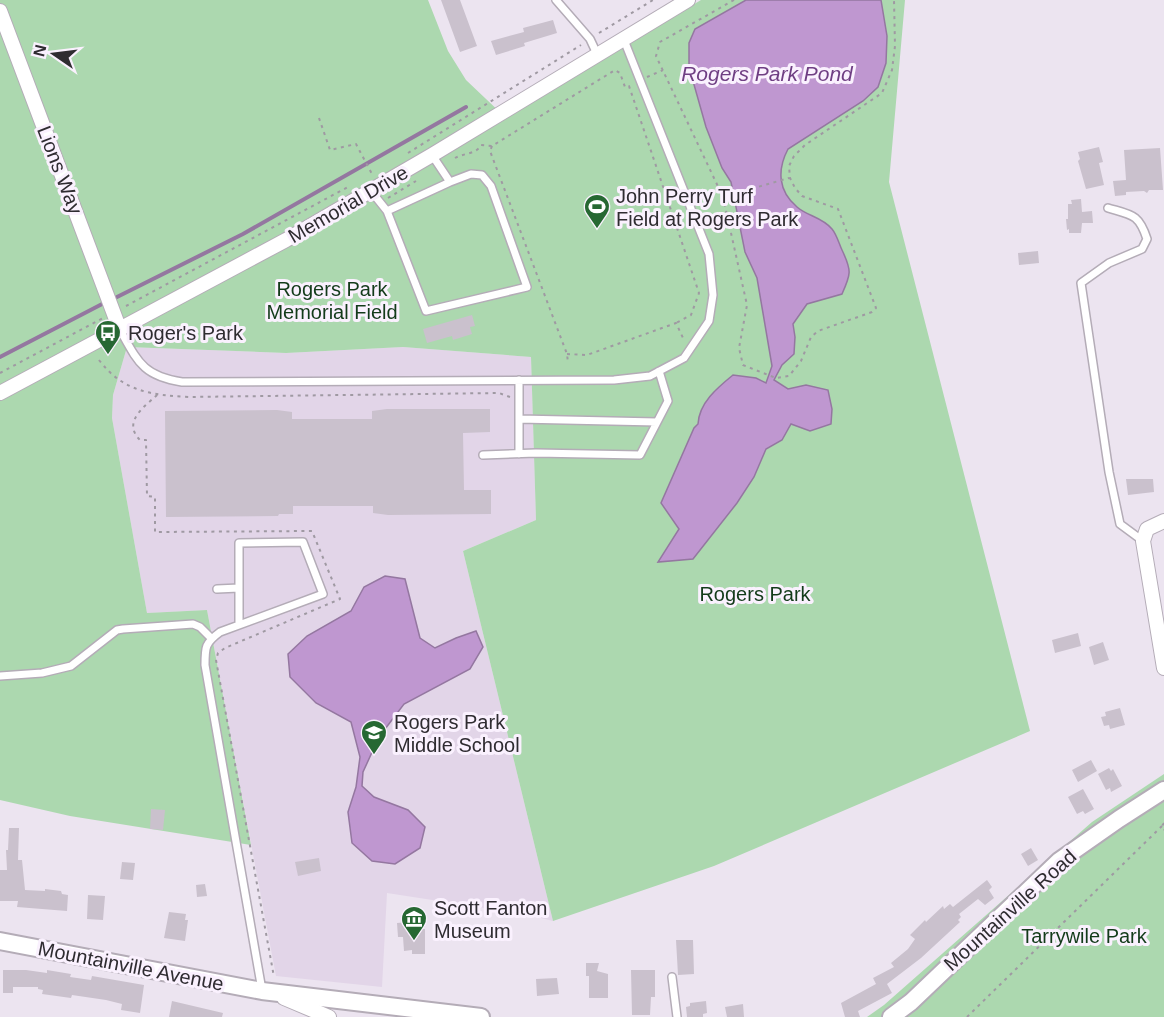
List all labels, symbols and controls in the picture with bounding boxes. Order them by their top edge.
north arrow [24,24,84,84]
text: N [30,43,50,58]
water label: Rogers Park Pond [681,62,854,85]
street label: Lions Way [33,123,87,217]
street label: Memorial Drive [284,161,412,247]
place label: John Perry Turf Field at Rogers Park [616,185,799,230]
sports icon: John Perry Turf Field at Rogers Park [582,192,612,230]
park label: Rogers Park Memorial Field [266,278,398,323]
bus stop icon: Roger's Park [93,318,123,356]
place label: Roger's Park [128,322,244,344]
park label: Rogers Park [699,583,812,605]
place label: Rogers Park Middle School [394,711,520,756]
school or university icon: Rogers Park Middle School [359,718,389,756]
street label: Mountainville Road [939,845,1081,975]
place label: Scott Fanton Museum [434,897,547,942]
museum icon: Scott Fanton Museum [399,904,429,942]
park label: Tarrywile Park [1021,925,1148,947]
street label: Mountainville Avenue [36,937,226,995]

